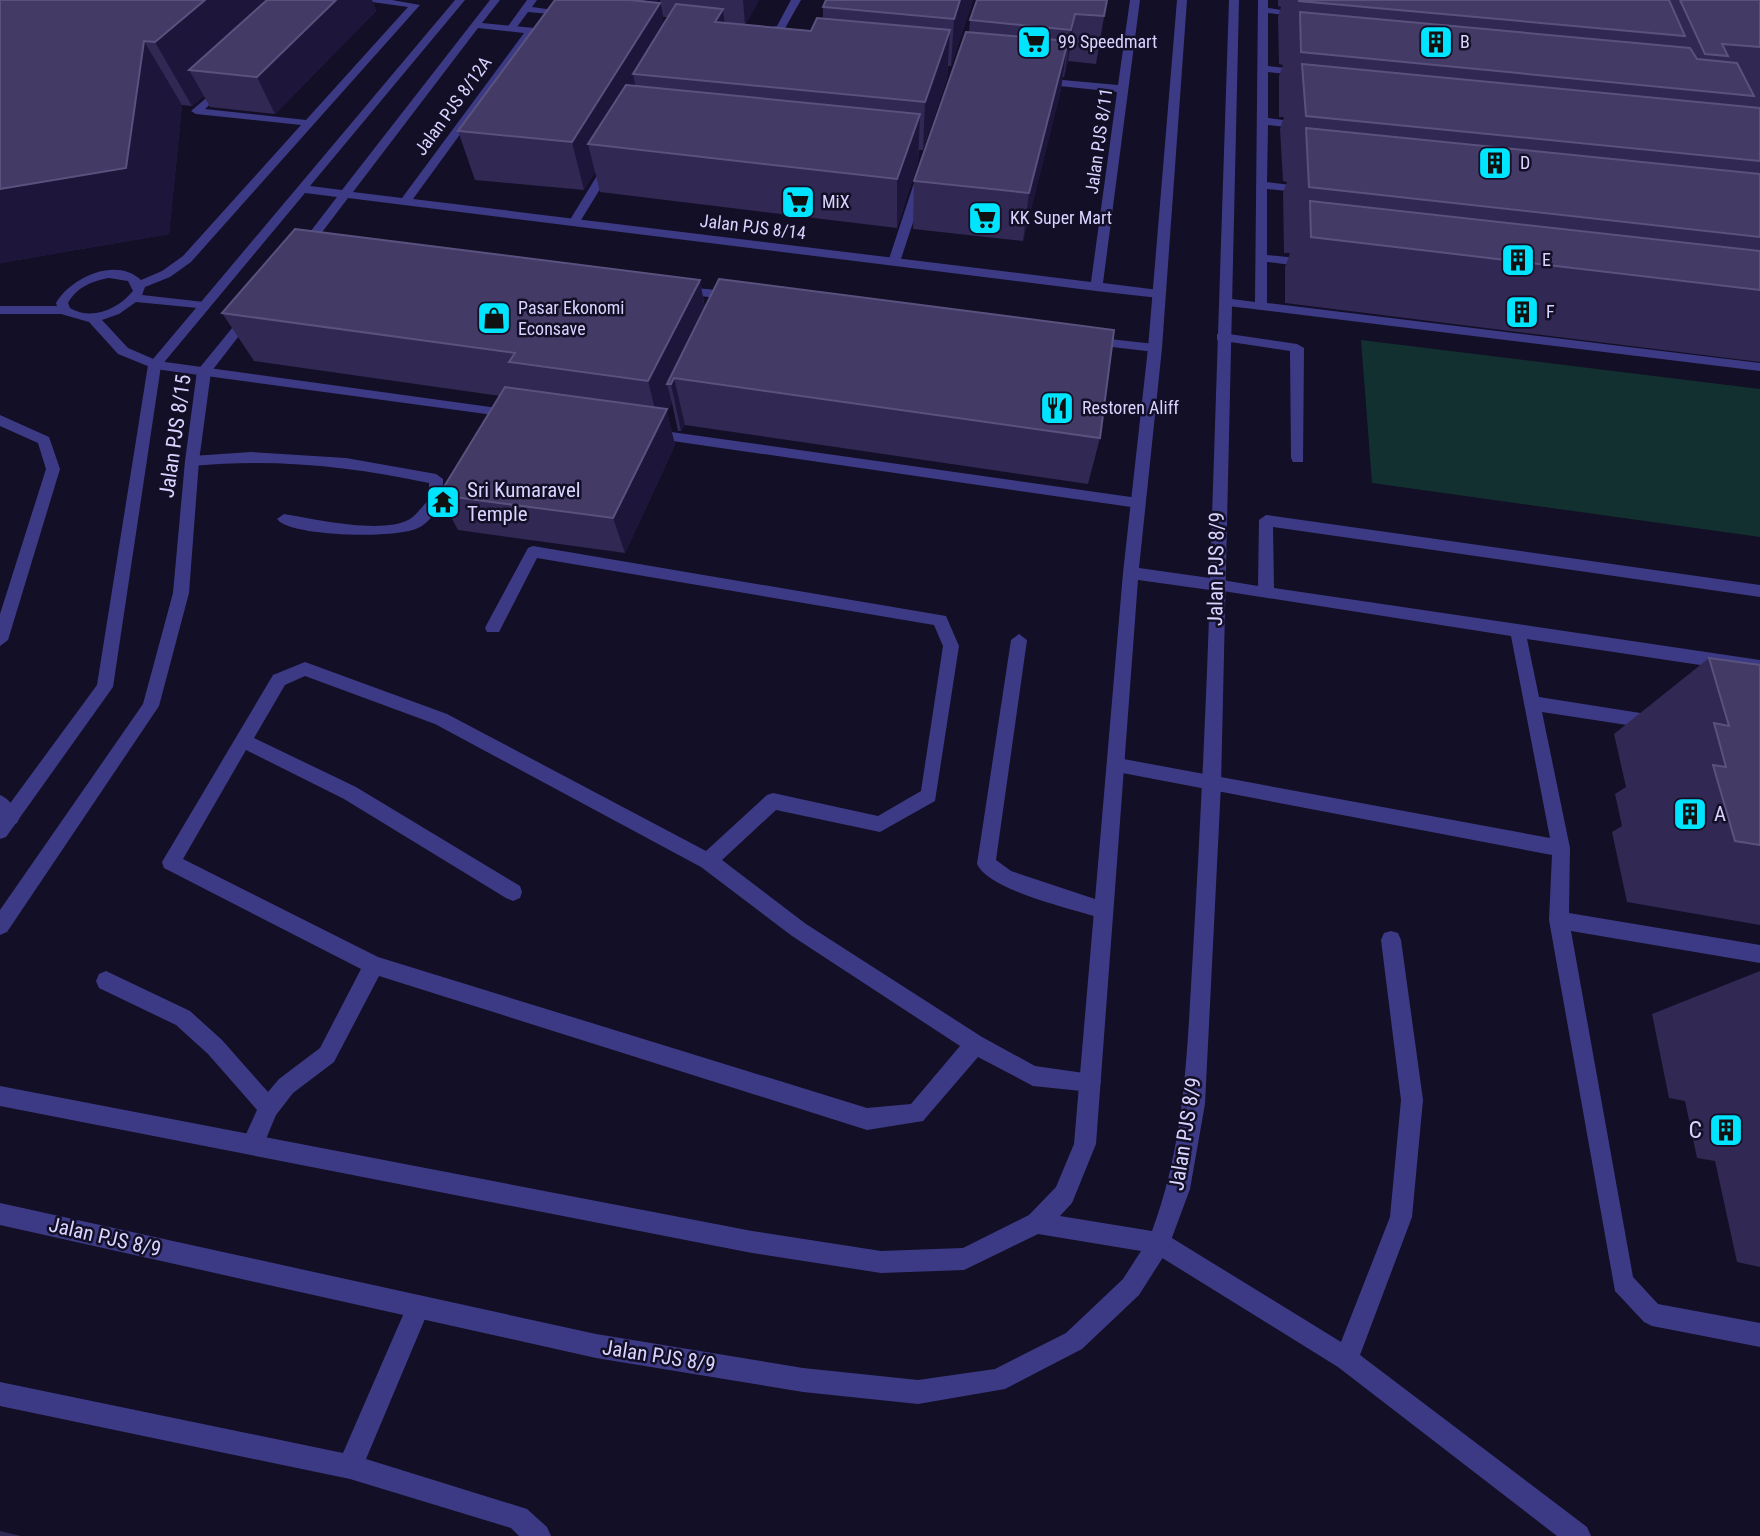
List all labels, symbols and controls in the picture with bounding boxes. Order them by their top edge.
supermarket icon: 99 Speedmart [1015,23,1053,61]
building icon: B [1417,23,1455,61]
place label: 99 Speedmart [1058,31,1157,52]
place label: B [1460,31,1470,52]
street label: Jalan PJS 8/12A [410,52,496,159]
street label: Jalan PJS 8/11 [1081,87,1116,195]
building icon: D [1476,144,1514,182]
place label: D [1520,152,1530,173]
supermarket icon: MiX [779,183,817,221]
place label: MiX [822,191,850,212]
supermarket icon: KK Super Mart [966,199,1004,237]
place label: KK Super Mart [1010,207,1112,228]
street label: Jalan PJS 8/14 [699,210,807,243]
building icon: E [1499,241,1537,279]
place label: E [1542,249,1551,270]
building icon: F [1503,293,1541,331]
place label: Pasar Ekonomi Econsave [518,297,624,339]
shop icon: Pasar Ekonomi Econsave [475,299,513,337]
place label: F [1546,301,1555,322]
street label: Jalan PJS 8/15 [154,373,196,499]
restaurant icon: Restoren Aliff [1038,389,1076,427]
place label: Restoren Aliff [1082,397,1179,418]
place label: Sri Kumaravel Temple [467,478,581,526]
temple icon: Sri Kumaravel Temple [424,483,462,521]
street label: Jalan PJS 8/9 [1203,512,1229,626]
building icon: A [1671,795,1709,833]
place label: A [1714,802,1726,826]
street label: Jalan PJS 8/9 [1164,1076,1206,1192]
building icon: C [1707,1111,1745,1149]
place label: C [1688,1116,1702,1144]
street label: Jalan PJS 8/9 [47,1212,163,1262]
street label: Jalan PJS 8/9 [601,1335,717,1377]

